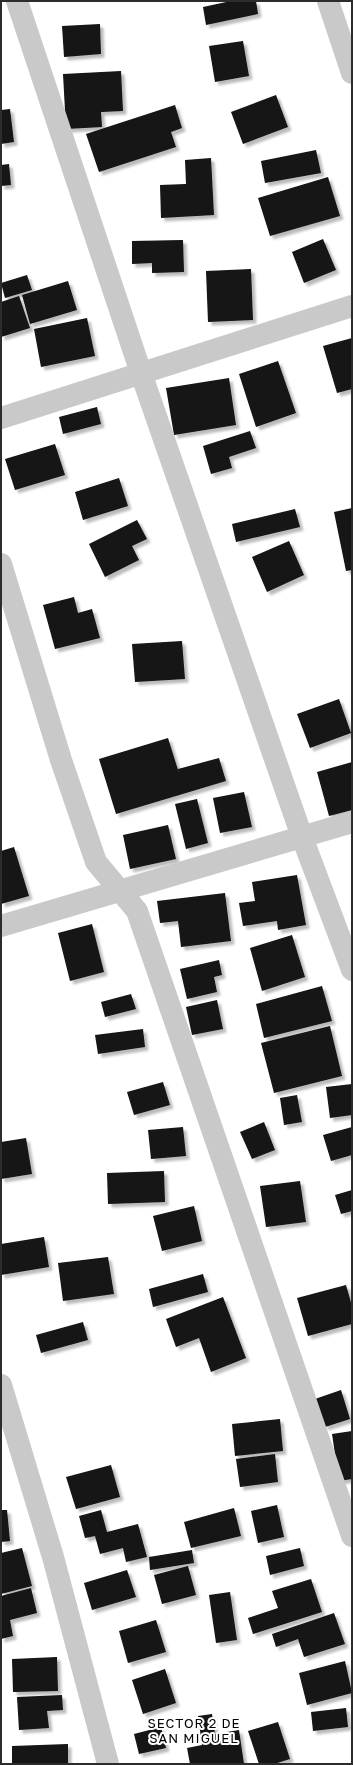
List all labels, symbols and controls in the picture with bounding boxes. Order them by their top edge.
district label: SECTOR 2 DE SAN MIGUEL [147,1715,241,1746]

